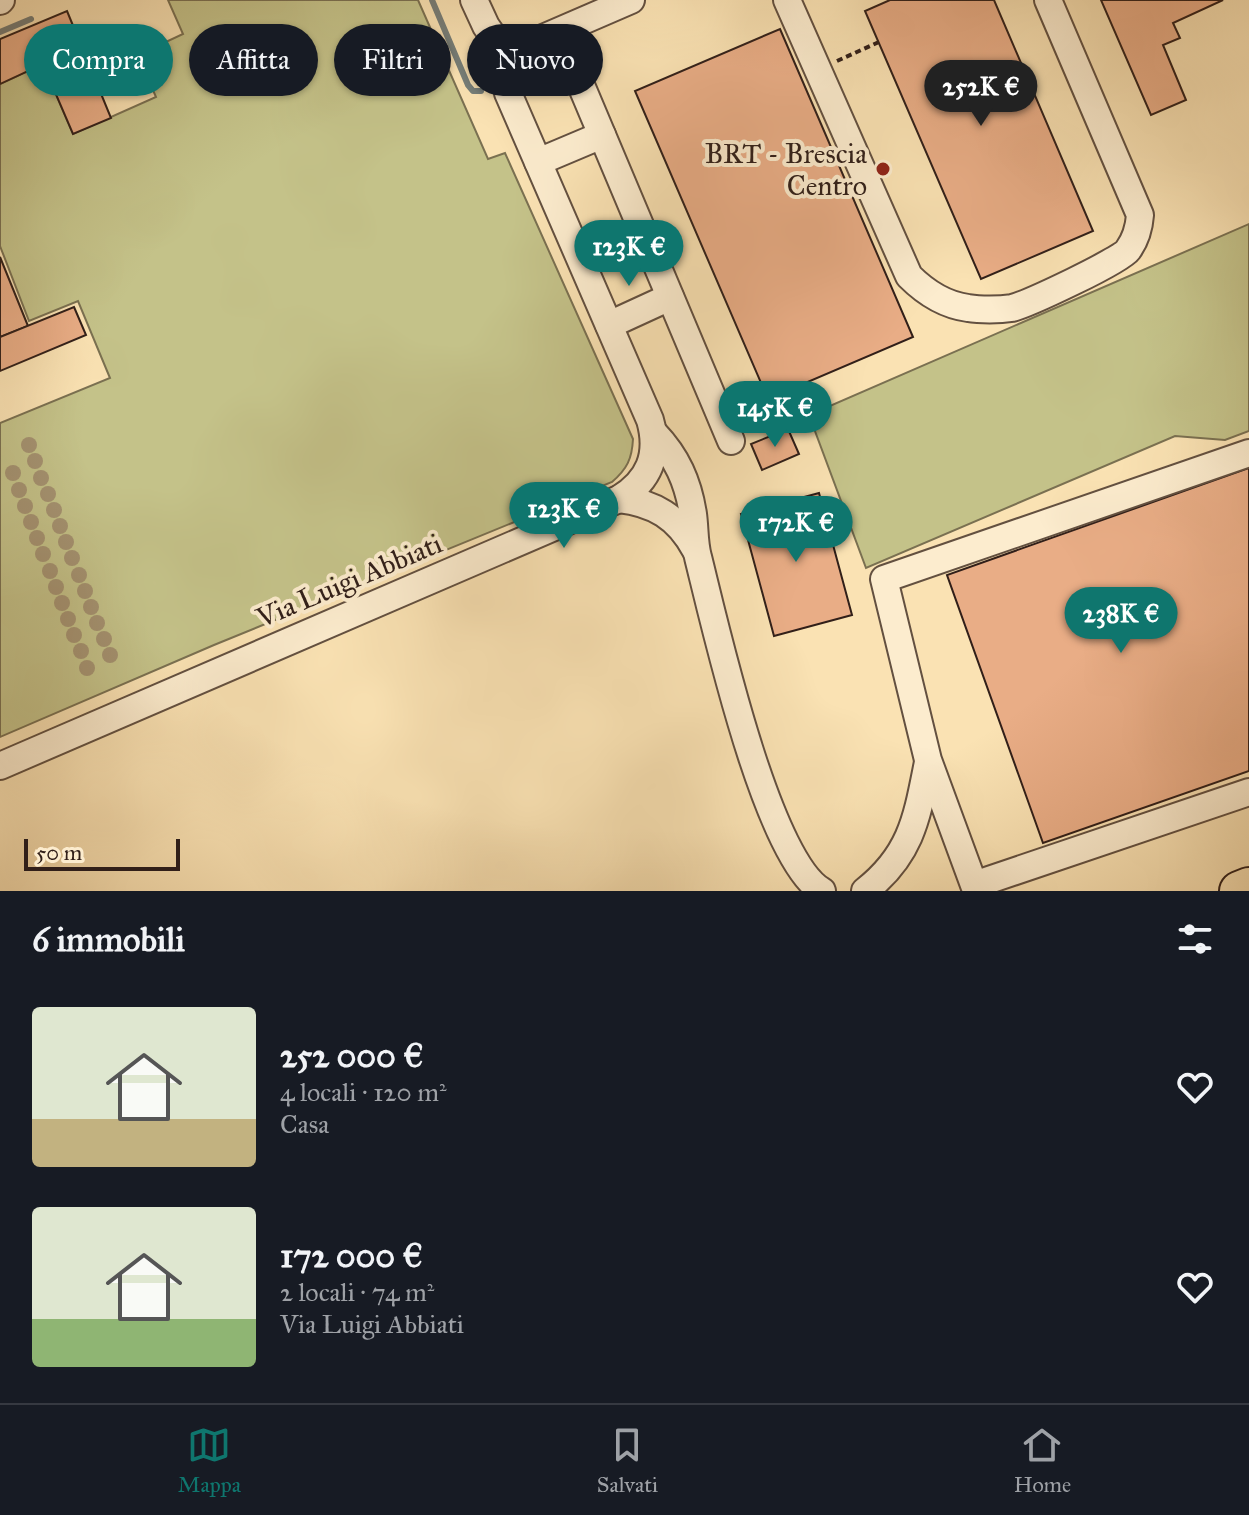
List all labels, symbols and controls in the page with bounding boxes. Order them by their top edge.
chip: Compra [24,24,173,96]
chip: Affitta [189,24,318,96]
chip: Filtri [334,24,451,96]
chip: Nuovo [467,24,603,96]
pin: 252K € [916,60,1046,128]
text: 252K € [942,70,1020,102]
place label: BRT - Brescia Centro [705,136,867,203]
marker: BRT - Brescia Centro [874,160,892,178]
pin: 123K € [564,220,694,288]
text: 123K € [592,230,666,262]
pin: 145K € [710,381,840,449]
text: 145K € [737,391,813,423]
pin: 123K € [499,482,629,550]
text: 123K € [527,492,601,524]
pin: 172K € [731,496,861,564]
text: 172K € [758,506,834,538]
street label: Via Luigi Abbiati [250,526,448,636]
pin: 238K € [1056,587,1186,655]
text: 238K € [1083,597,1159,629]
scale bar [24,835,180,871]
text: 50 m [36,839,82,866]
icon: filters [1173,917,1217,961]
text: 6 immobili [32,919,185,960]
text: 252 000 € [280,1035,424,1076]
icon: home [96,1039,192,1135]
icon: heart [1173,1065,1217,1109]
text: 4 locali · 120 m² [280,1076,447,1108]
text: Casa [280,1108,329,1140]
text: 172 000 € [280,1235,423,1276]
icon: home [96,1239,192,1335]
icon: heart [1173,1265,1217,1309]
text: 2 locali · 74 m² [280,1276,434,1308]
text: Via Luigi Abbiati [280,1308,464,1340]
tab: Mappa [178,1423,241,1498]
tab: Salvati [597,1423,658,1498]
tab: Home [1014,1423,1071,1498]

